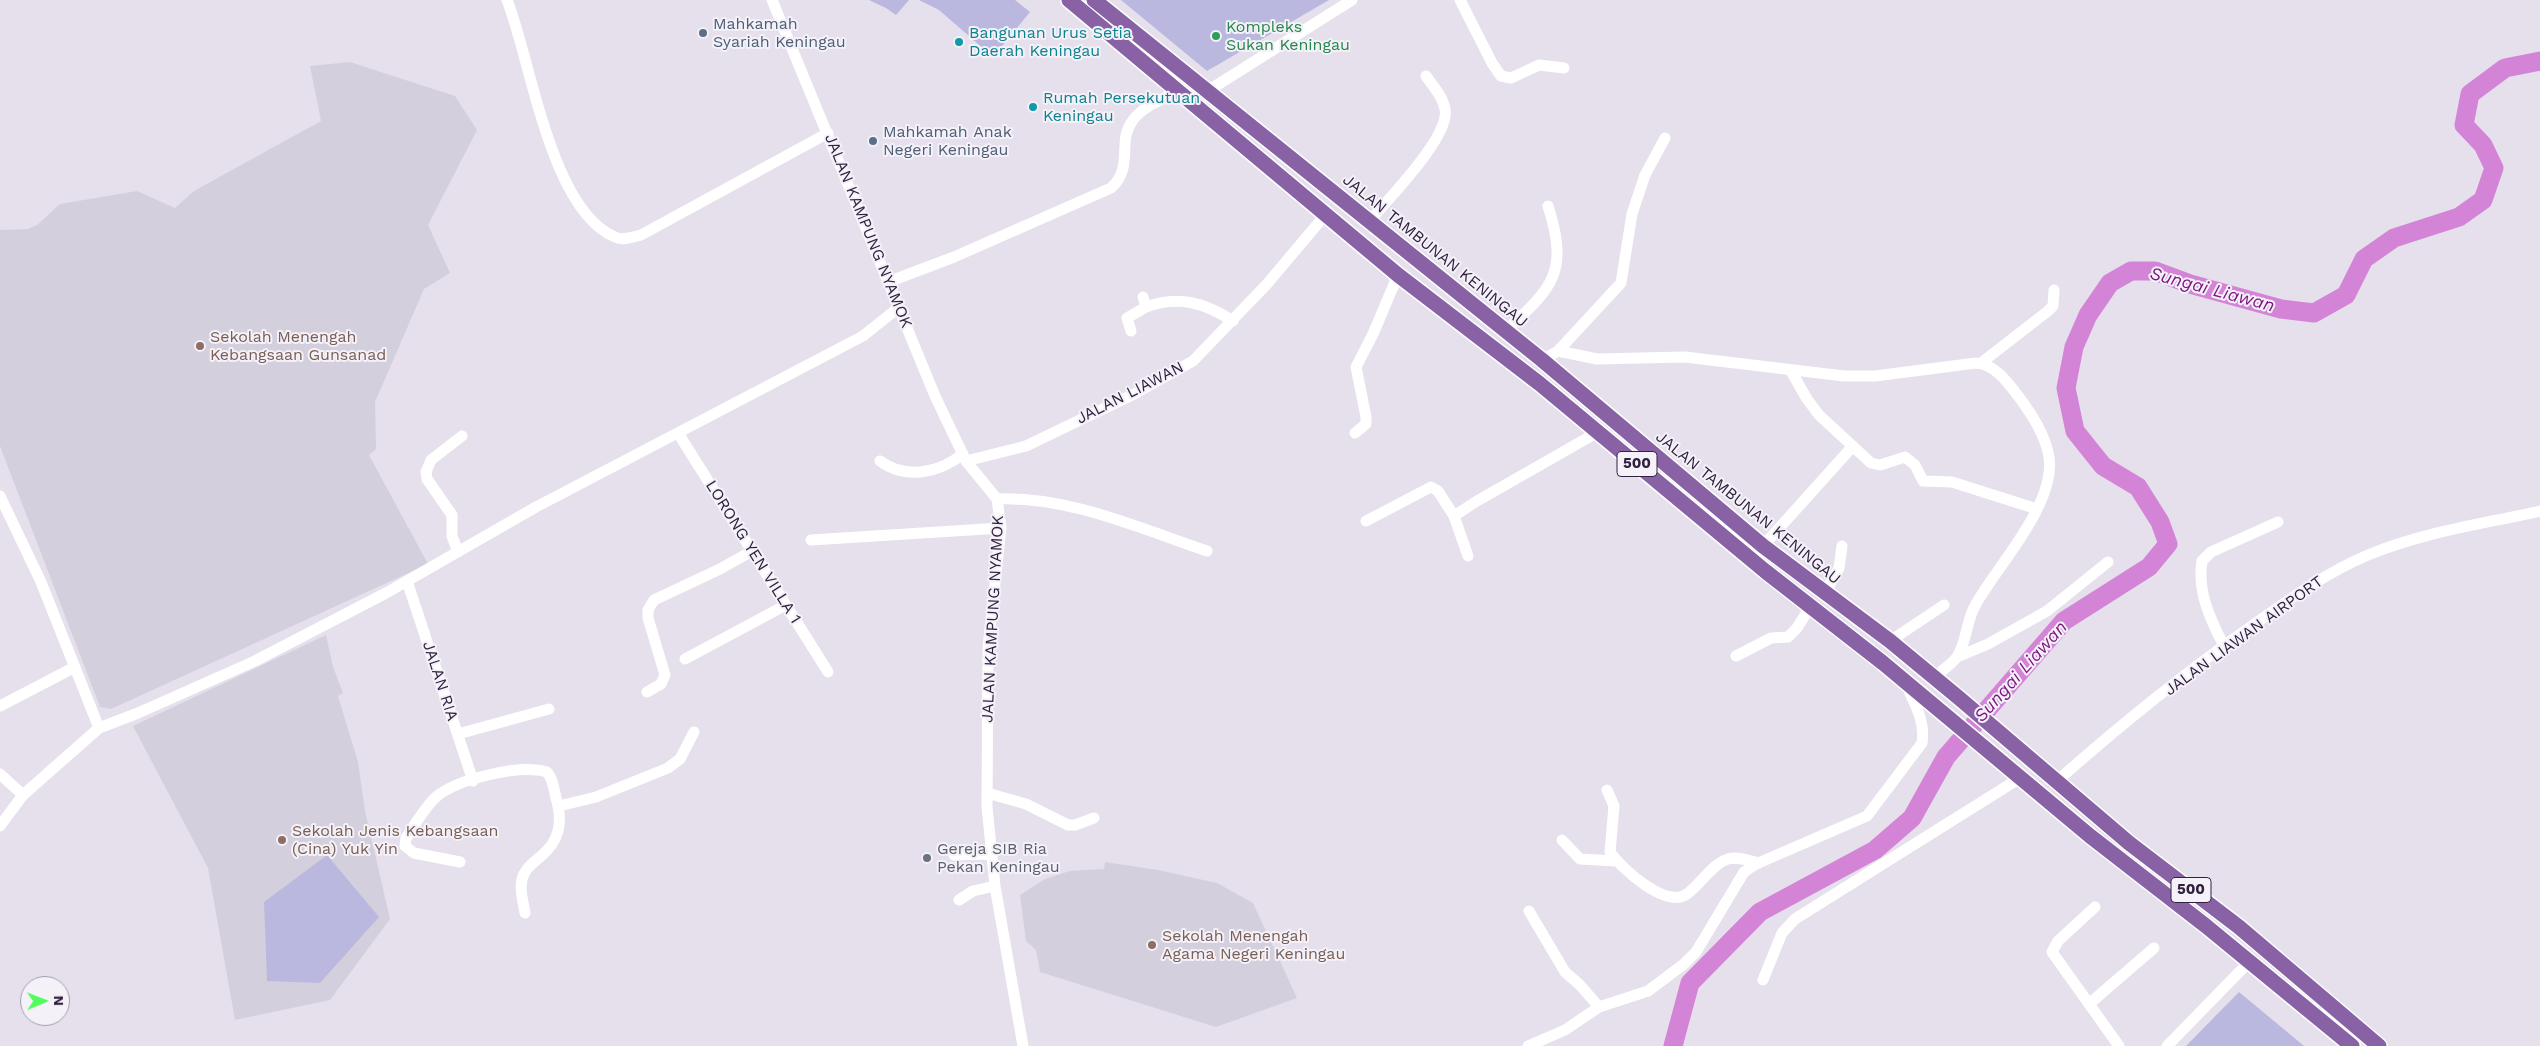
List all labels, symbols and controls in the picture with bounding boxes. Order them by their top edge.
place label: Mahkamah Syariah Keningau [713,14,846,52]
place label: Kompleks Sukan Keningau [1226,17,1350,55]
place label: Bangunan Urus Setia Daerah Keningau [969,23,1132,61]
marker: Mahkamah Syariah Keningau [697,27,709,39]
marker: Kompleks Sukan Keningau [1210,30,1222,42]
marker: Bangunan Urus Setia Daerah Keningau [953,36,965,48]
place label: Rumah Persekutuan Keningau [1043,88,1200,126]
marker: Rumah Persekutuan Keningau [1027,101,1039,113]
place label: Mahkamah Anak Negeri Keningau [883,122,1012,160]
street label: JALAN KAMPUNG NYAMOK [820,131,916,331]
marker: Mahkamah Anak Negeri Keningau [867,135,879,147]
street label: JALAN TAMBUNAN KENINGAU [1339,170,1531,332]
water label: Sungai Liawan [2147,263,2277,317]
place label: Sekolah Menengah Kebangsaan Gunsanad [210,327,386,365]
marker: Sekolah Menengah Kebangsaan Gunsanad [194,340,206,352]
street label: JALAN LIAWAN [1073,358,1187,428]
street label: JALAN TAMBUNAN KENINGAU [1652,427,1844,589]
road number: 500 [1617,452,1657,476]
street label: LORONG YEN VILLA 1 [701,477,805,627]
street label: JALAN KAMPUNG NYAMOK [978,515,1008,723]
street label: JALAN LIAWAN AIRPORT [2161,572,2327,700]
water label: Sungai Liawan [1970,617,2072,727]
street label: JALAN RIA [418,639,462,723]
place label: Sekolah Jenis Kebangsaan (Cina) Yuk Yin [292,821,498,859]
marker: Sekolah Jenis Kebangsaan (Cina) Yuk Yin [276,834,288,846]
place label: Gereja SIB Ria Pekan Keningau [937,839,1060,877]
marker: Gereja SIB Ria Pekan Keningau [921,852,933,864]
road number: 500 [2171,878,2211,902]
place label: Sekolah Menengah Agama Negeri Keningau [1162,926,1345,964]
marker: Sekolah Menengah Agama Negeri Keningau [1146,939,1158,951]
north arrow [20,976,70,1026]
text: N [51,995,67,1006]

